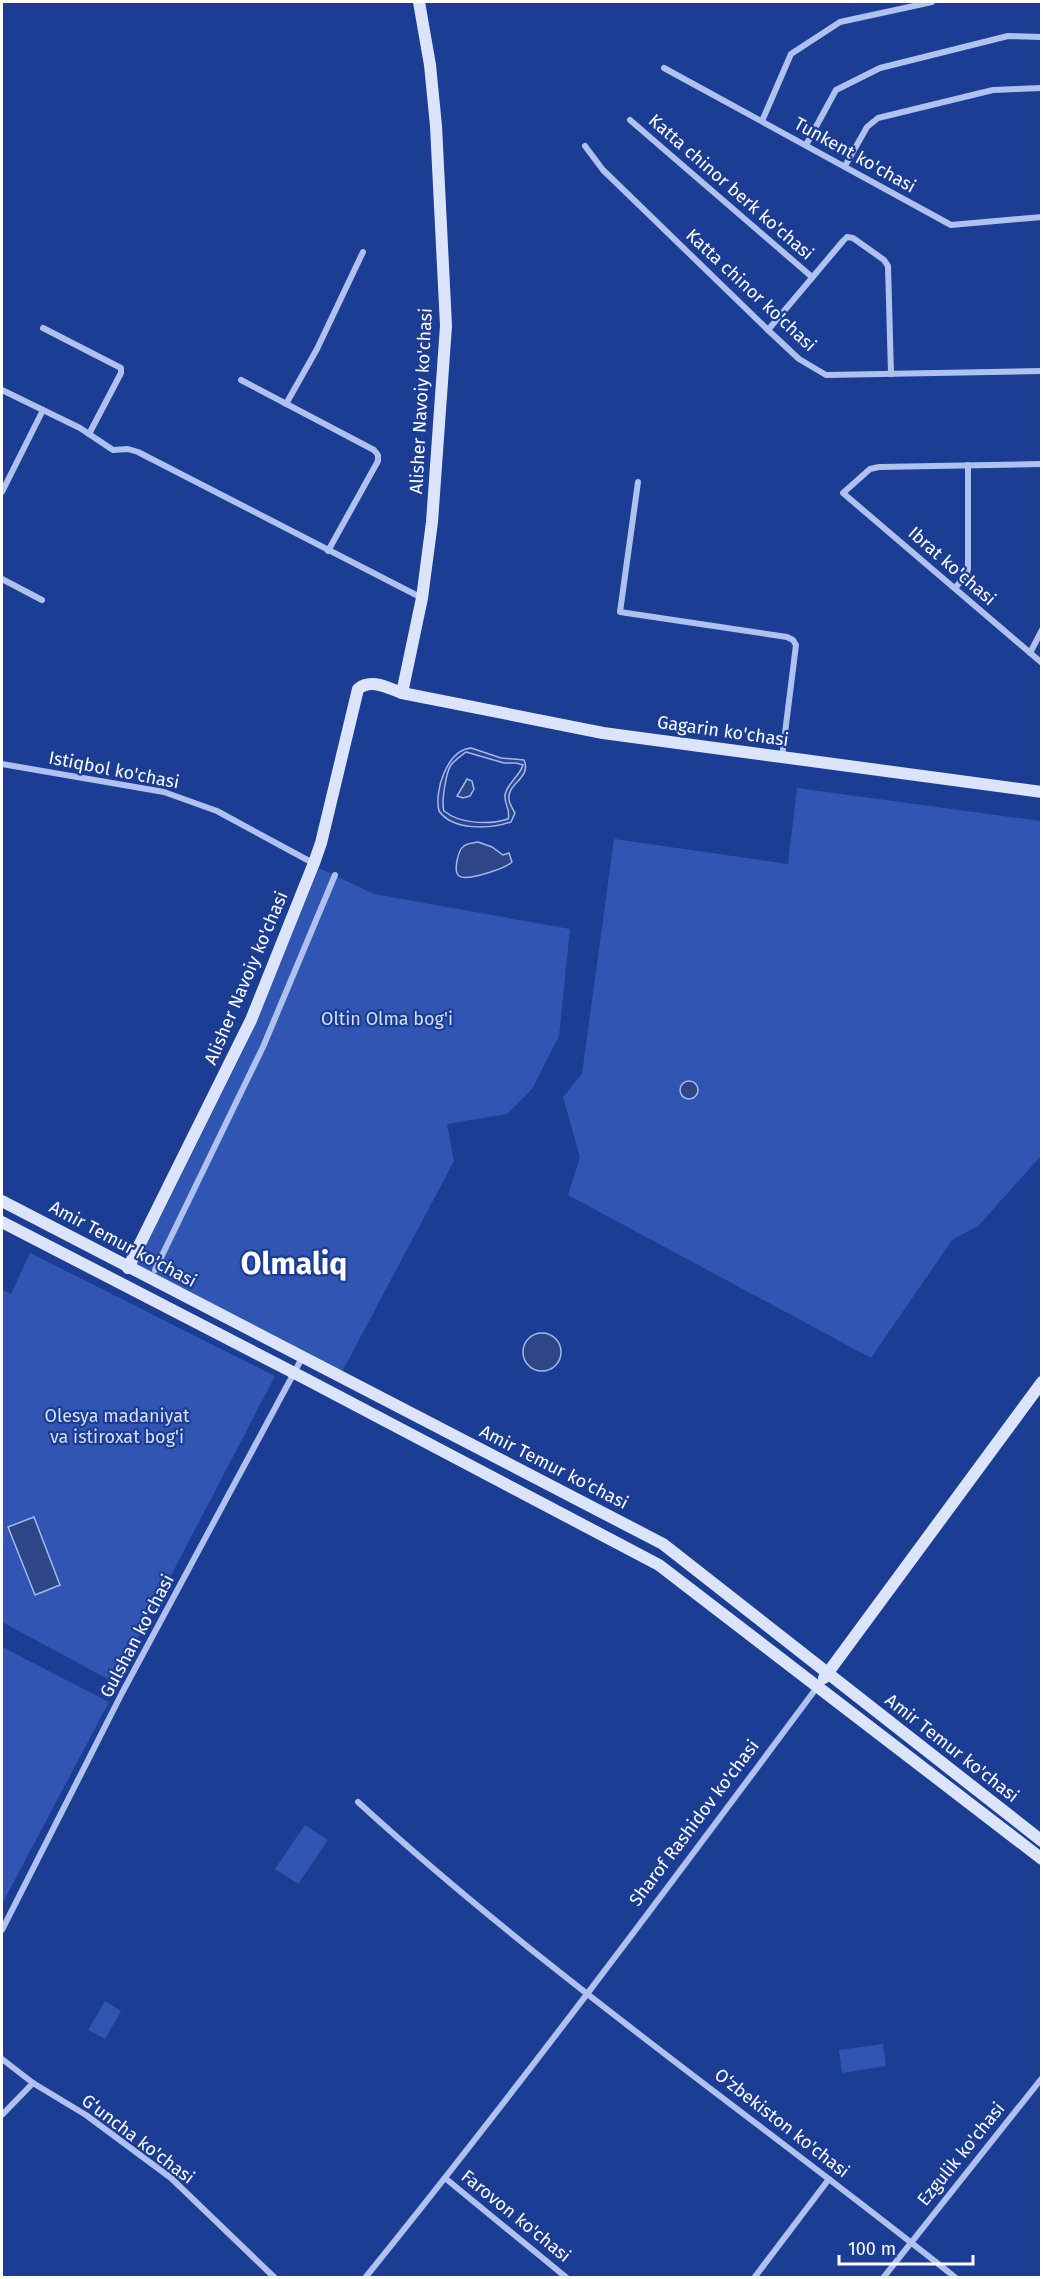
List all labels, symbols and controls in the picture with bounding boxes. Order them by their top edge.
street label: Katta chinor berk ko'chasi [644,109,818,265]
street label: Tunkent ko'chasi [790,112,920,198]
street label: Katta chinor ko'chasi [681,224,821,356]
street label: Alisher Navoiy ko'chasi [405,307,437,495]
street label: Ibrat ko'chasi [904,522,1000,610]
street label: Gagarin ko'chasi [656,711,790,751]
street label: Istiqbol ko'chasi [47,747,181,793]
street label: Alisher Navoiy ko'chasi [199,888,293,1068]
park label: Oltin Olma bog'i [321,1008,453,1030]
street label: Amir Temur ko'chasi [46,1196,200,1292]
district label: Olmaliq [241,1246,347,1282]
park label: Olesya madaniyat va istiroxat bog'i [45,1405,190,1448]
street label: Amir Temur ko'chasi [476,1420,632,1514]
street label: Gulshan ko'chasi [95,1571,179,1701]
street label: Amir Temur ko'chasi [881,1689,1023,1807]
street label: Sharof Rashidov ko'chasi [624,1736,764,1910]
street label: O‘zbekiston ko'chasi [710,2064,854,2182]
street label: G‘uncha ko'chasi [77,2089,199,2189]
street label: Ezgulik ko'chasi [913,2098,1009,2210]
street label: Farovon ko'chasi [457,2165,575,2267]
scale bar [839,2228,972,2266]
text: 100 m [848,2238,896,2260]

